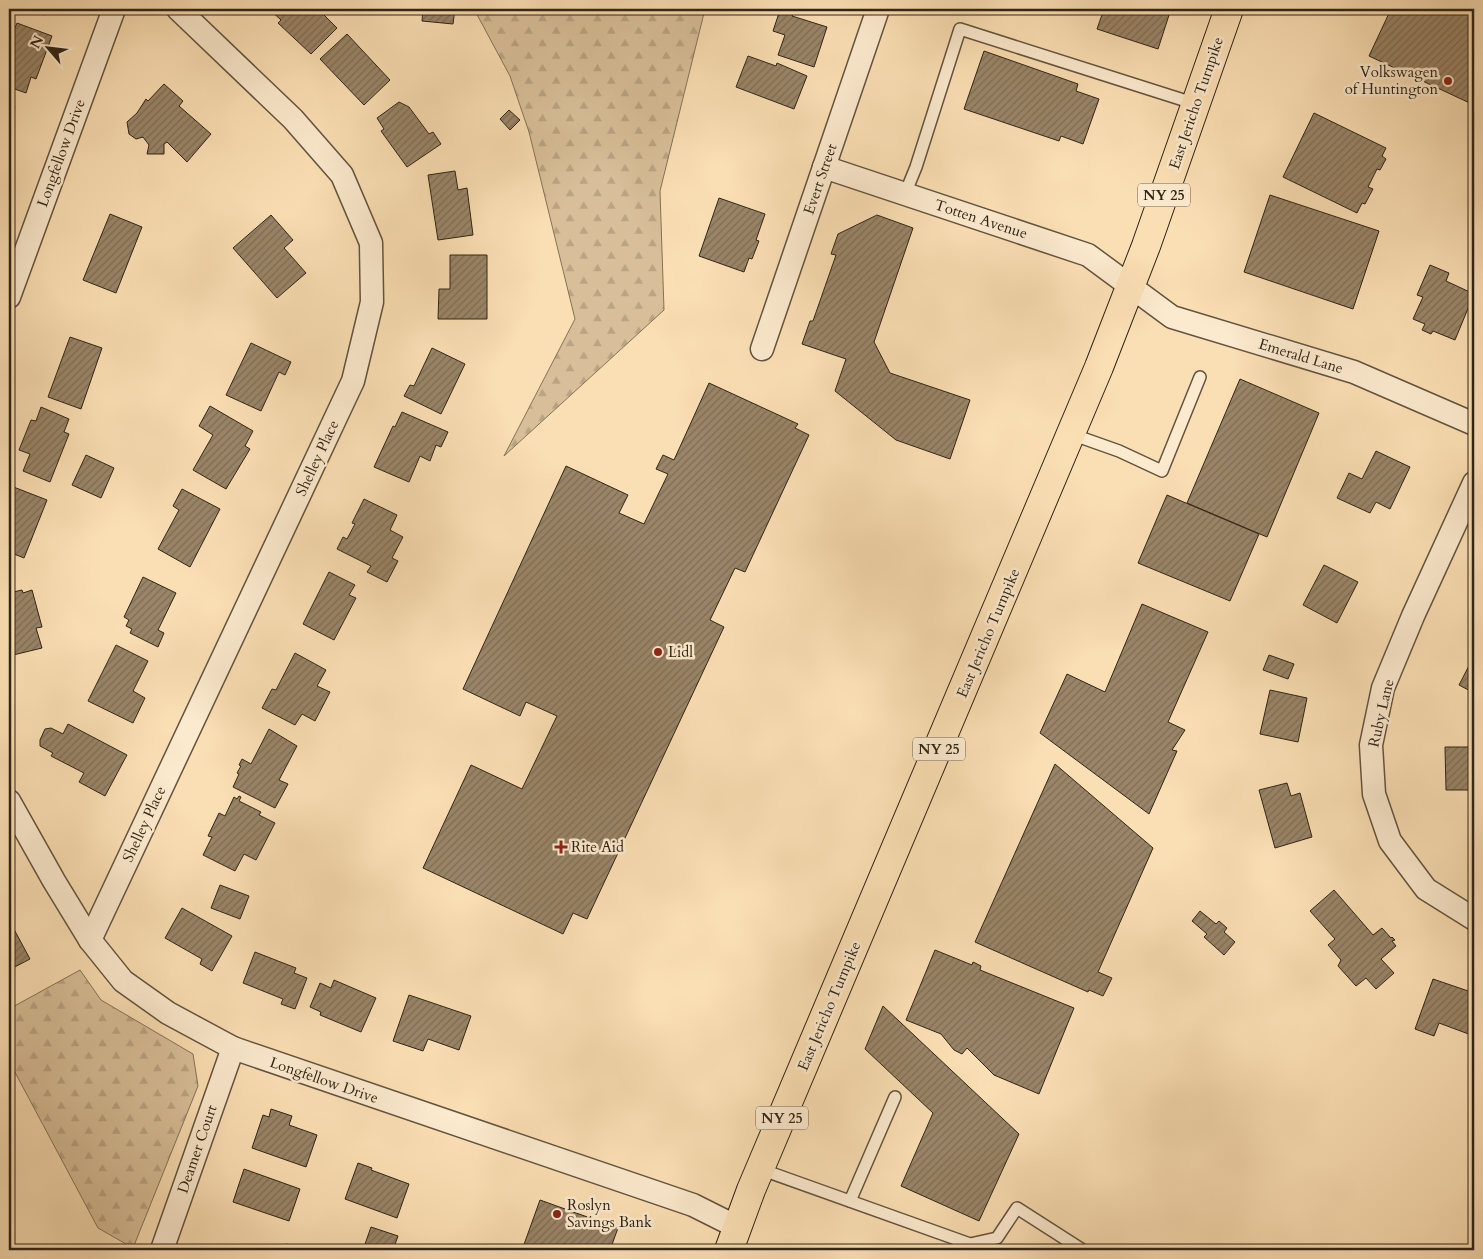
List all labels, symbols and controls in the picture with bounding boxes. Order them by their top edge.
north arrow [22,22,72,72]
text: N [26,32,48,52]
street label: East Jericho Turnpike [1164,34,1228,172]
place label: Volkswagen of Huntington [1345,62,1438,99]
marker: Volkswagen of Huntington [1442,75,1454,87]
street label: Longfellow Drive [32,96,90,210]
street label: Evert Street [799,141,842,217]
road number: NY 25 [1138,184,1190,206]
street label: Totten Avenue [932,195,1030,243]
street label: Emerald Lane [1256,334,1346,378]
street label: Shelley Place [291,417,343,499]
street label: East Jericho Turnpike [952,565,1024,701]
place label: Lidl [668,642,693,662]
marker: Lidl [652,646,664,658]
street label: Ruby Lane [1363,677,1399,749]
road number: NY 25 [913,738,965,761]
street label: Shelley Place [118,783,170,865]
place label: Rite Aid [571,837,624,857]
marker: Rite Aid [555,841,567,853]
street label: East Jericho Turnpike [793,938,865,1074]
street label: Longfellow Drive [267,1052,381,1108]
street label: Deamer Court [172,1102,222,1196]
road number: NY 25 [756,1106,808,1130]
place label: Roslyn Savings Bank [567,1195,652,1232]
marker: Roslyn Savings Bank [551,1208,563,1220]

